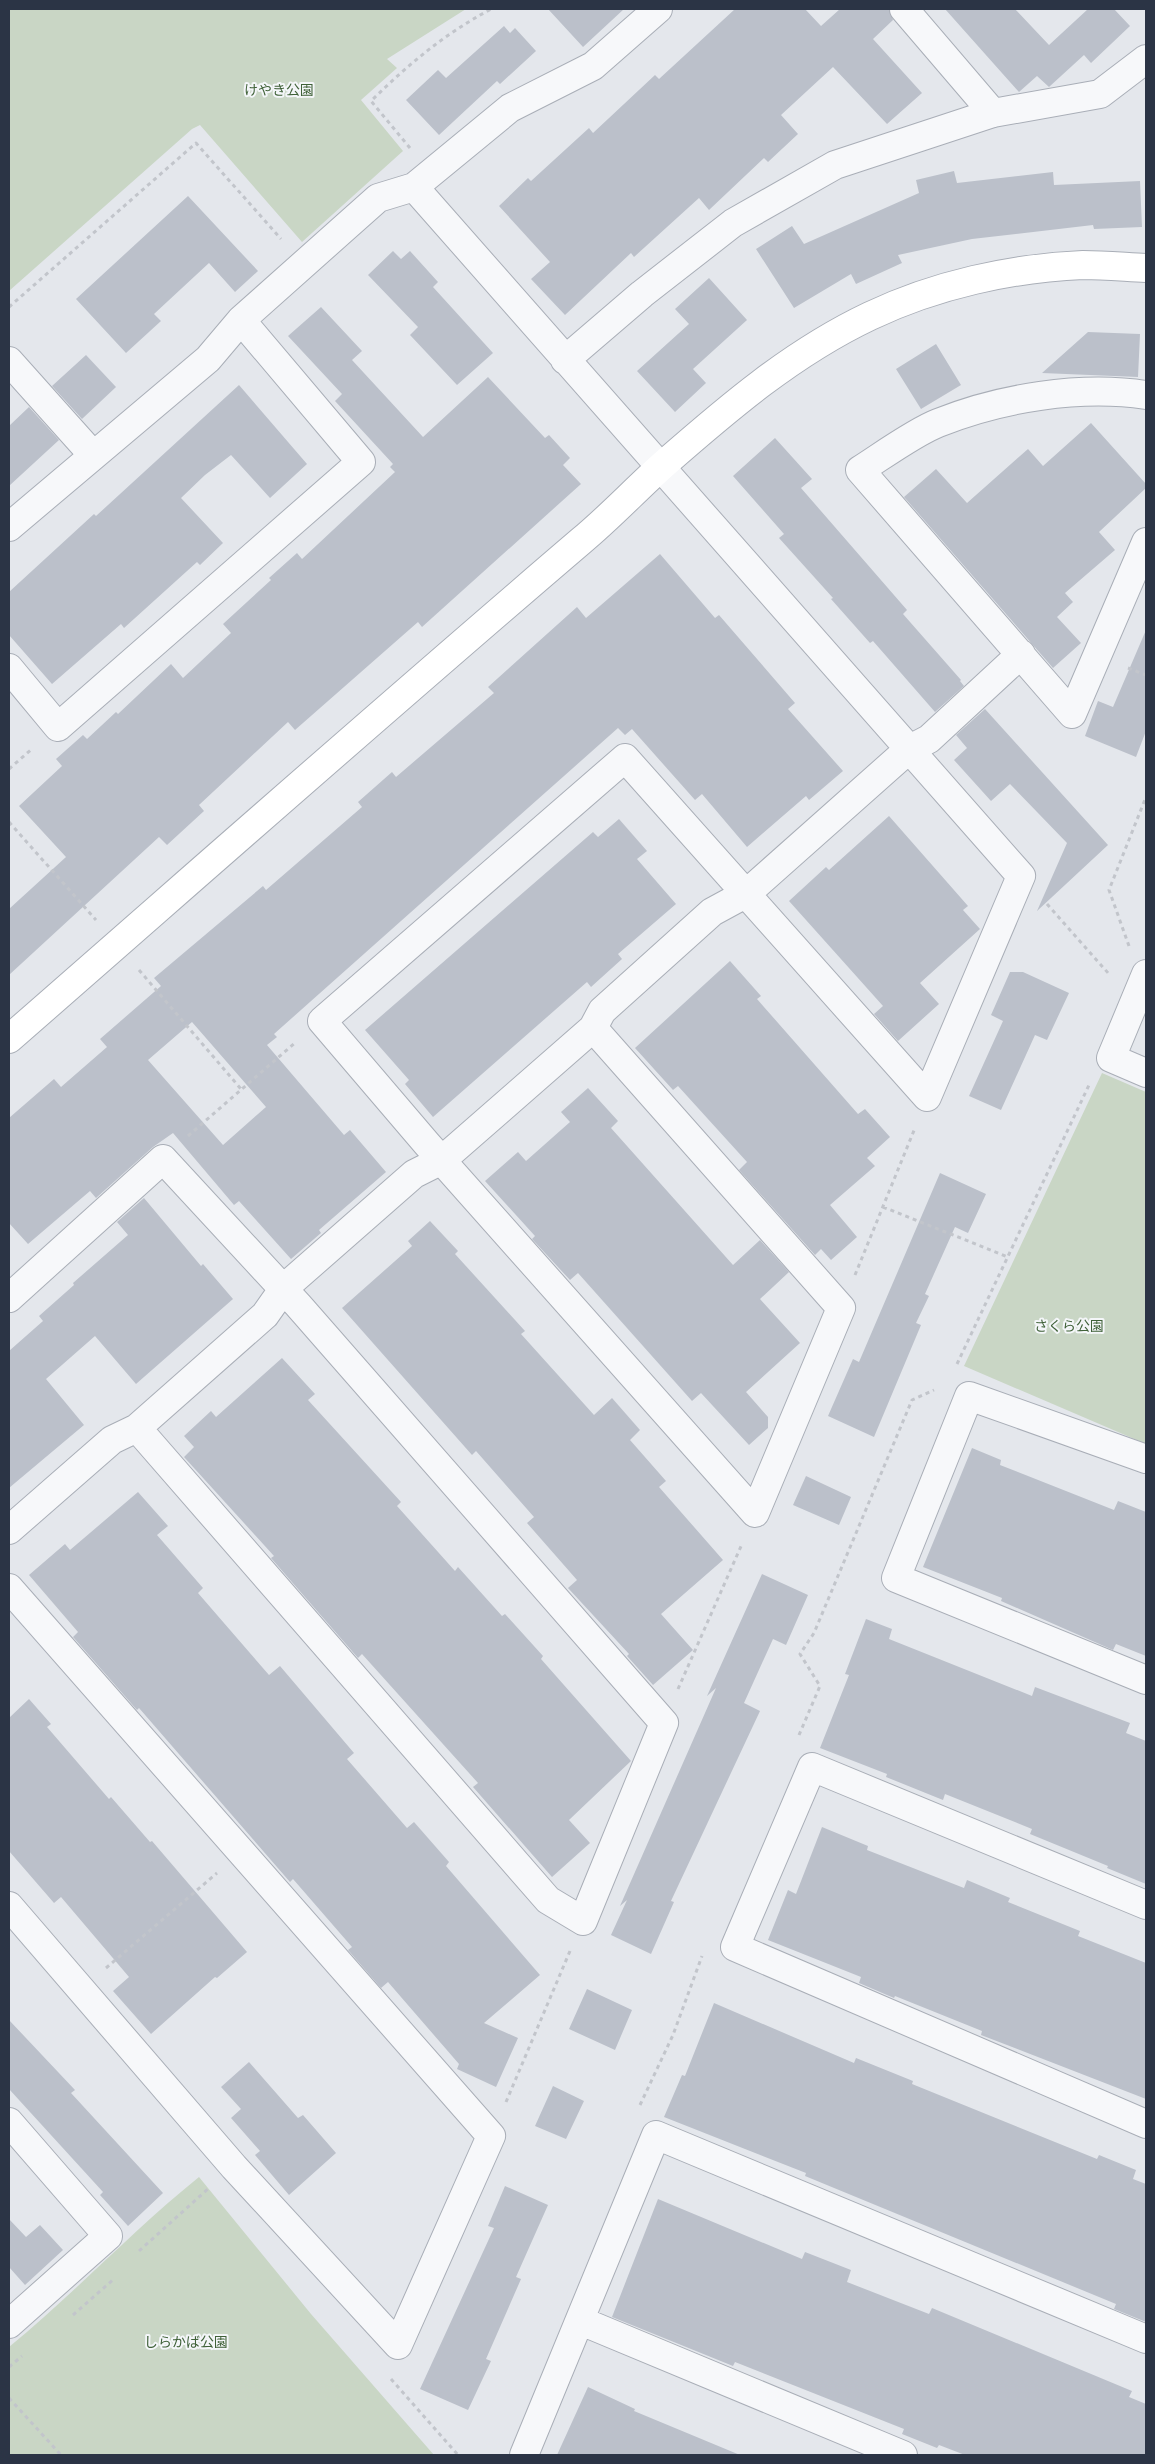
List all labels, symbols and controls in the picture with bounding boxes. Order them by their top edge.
park label: けやき公園 [244,82,314,98]
park label: さくら公園 [1034,1318,1104,1334]
park label: しらかば公園 [144,2334,228,2350]

